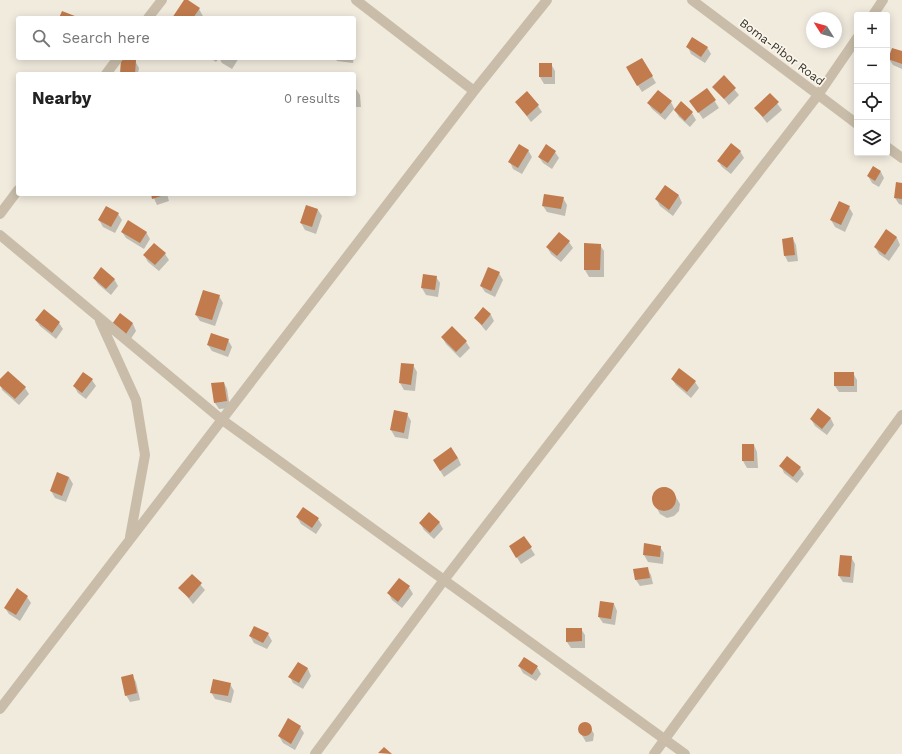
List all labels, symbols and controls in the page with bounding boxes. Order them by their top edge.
north arrow [806,12,842,48]
map controls [854,12,890,156]
button: + [854,12,890,48]
search box [16,16,356,60]
street label: Boma-Pibor Road [737,16,827,88]
icon: search [30,27,52,49]
text: Search here [62,29,150,47]
button: − [854,48,890,84]
button: locate [854,84,890,120]
text: Nearby [32,88,91,108]
text: 0 results [284,91,340,106]
button: layers [854,120,890,156]

